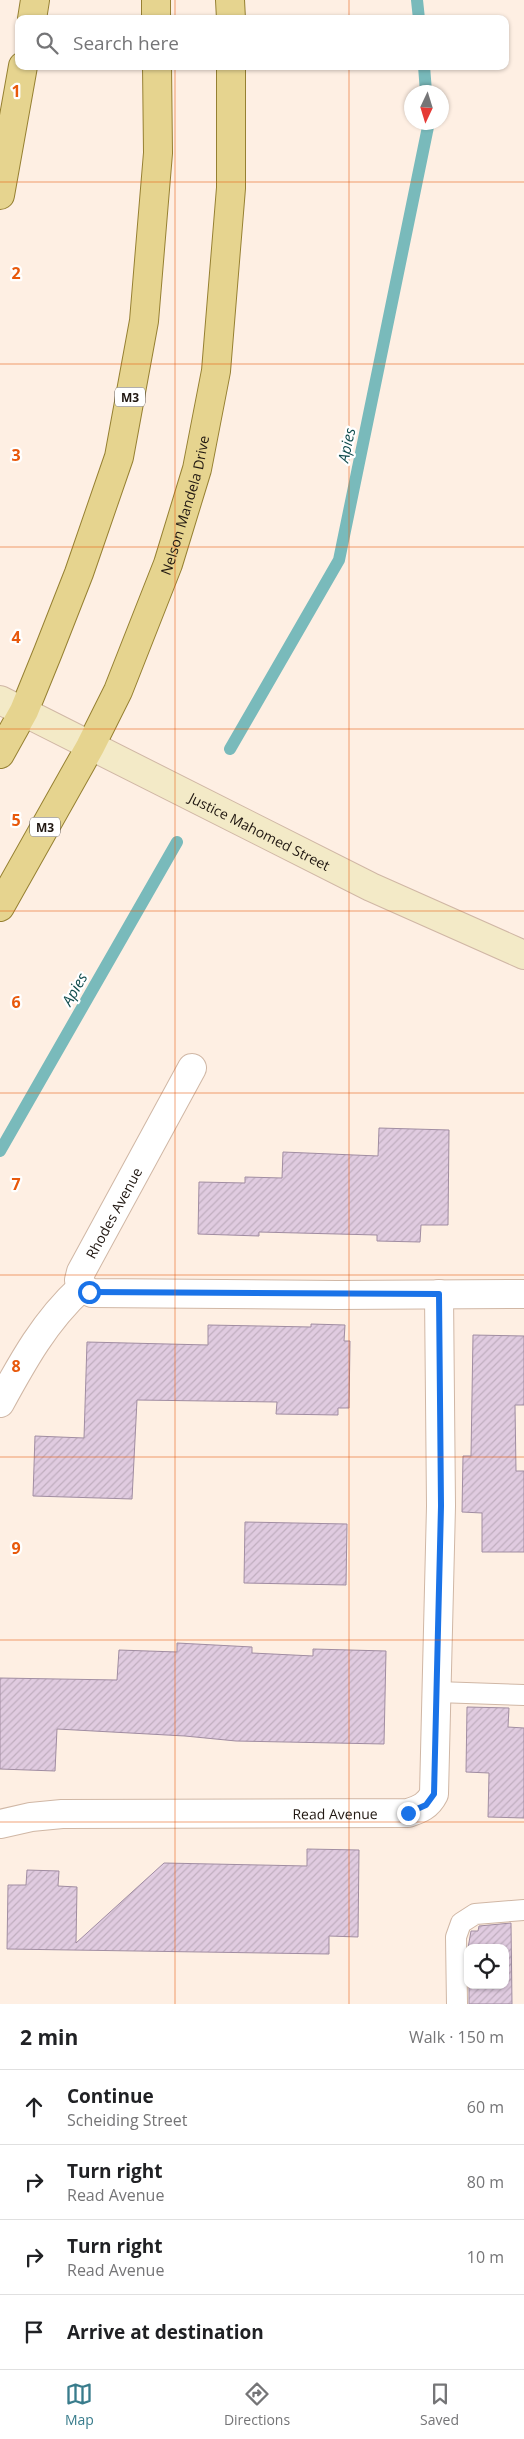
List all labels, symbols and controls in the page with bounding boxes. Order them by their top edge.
search box [15,15,509,70]
icon: search [33,29,61,57]
text: Search here [73,30,179,56]
text: 1 [11,80,21,102]
north arrow [404,85,449,130]
text: 2 [11,262,21,284]
road number: M3 [115,388,145,407]
water label: Apies [332,425,360,465]
street label: Nelson Mandela Drive [155,434,213,577]
text: 3 [11,444,21,466]
text: 4 [11,626,21,648]
street label: Justice Mahomed Street [184,787,334,874]
text: 5 [11,809,21,831]
road number: M3 [30,818,60,836]
water label: Apies [56,968,92,1010]
text: 6 [11,991,21,1013]
street label: Rhodes Avenue [81,1164,146,1262]
text: 7 [11,1173,21,1195]
route start [78,1281,101,1304]
text: 8 [11,1355,21,1377]
text: 9 [11,1537,21,1559]
route end [397,1802,420,1825]
street label: Read Avenue [292,1804,378,1823]
map controls [464,1944,509,1989]
button: locate [464,1944,509,1989]
text: 2 min [20,2023,78,2051]
text: Walk · 150 m [409,2026,504,2048]
text: Continue [67,2083,154,2109]
icon: ahead [20,2093,48,2121]
text: 60 m [467,2096,504,2118]
text: Scheiding Street [67,2109,187,2131]
text: Turn right [67,2158,162,2184]
icon: right [20,2168,48,2196]
text: 80 m [467,2171,504,2193]
text: Read Avenue [67,2184,164,2206]
text: Turn right [67,2233,162,2259]
icon: right [20,2243,48,2271]
text: 10 m [467,2246,504,2268]
text: Read Avenue [67,2259,164,2281]
icon: arrive [20,2318,48,2346]
text: Arrive at destination [67,2319,264,2345]
tab: Map [65,2380,94,2429]
tab: Directions [224,2380,290,2429]
tab: Saved [420,2380,459,2429]

